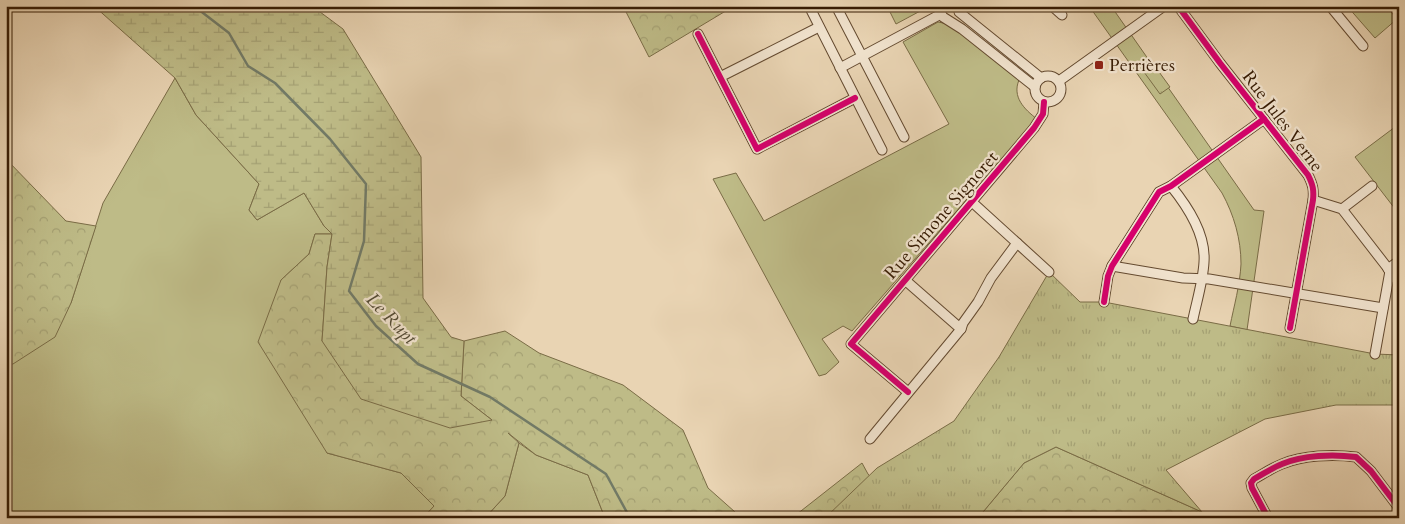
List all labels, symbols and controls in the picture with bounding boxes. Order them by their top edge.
place label: Perrières [1109,53,1175,78]
marker: Perrières [1093,59,1105,71]
street label: Rue Jules Verne [1236,65,1329,177]
street label: Rue Simone Signoret [879,146,1004,285]
water label: Le Rupt [360,287,423,351]

